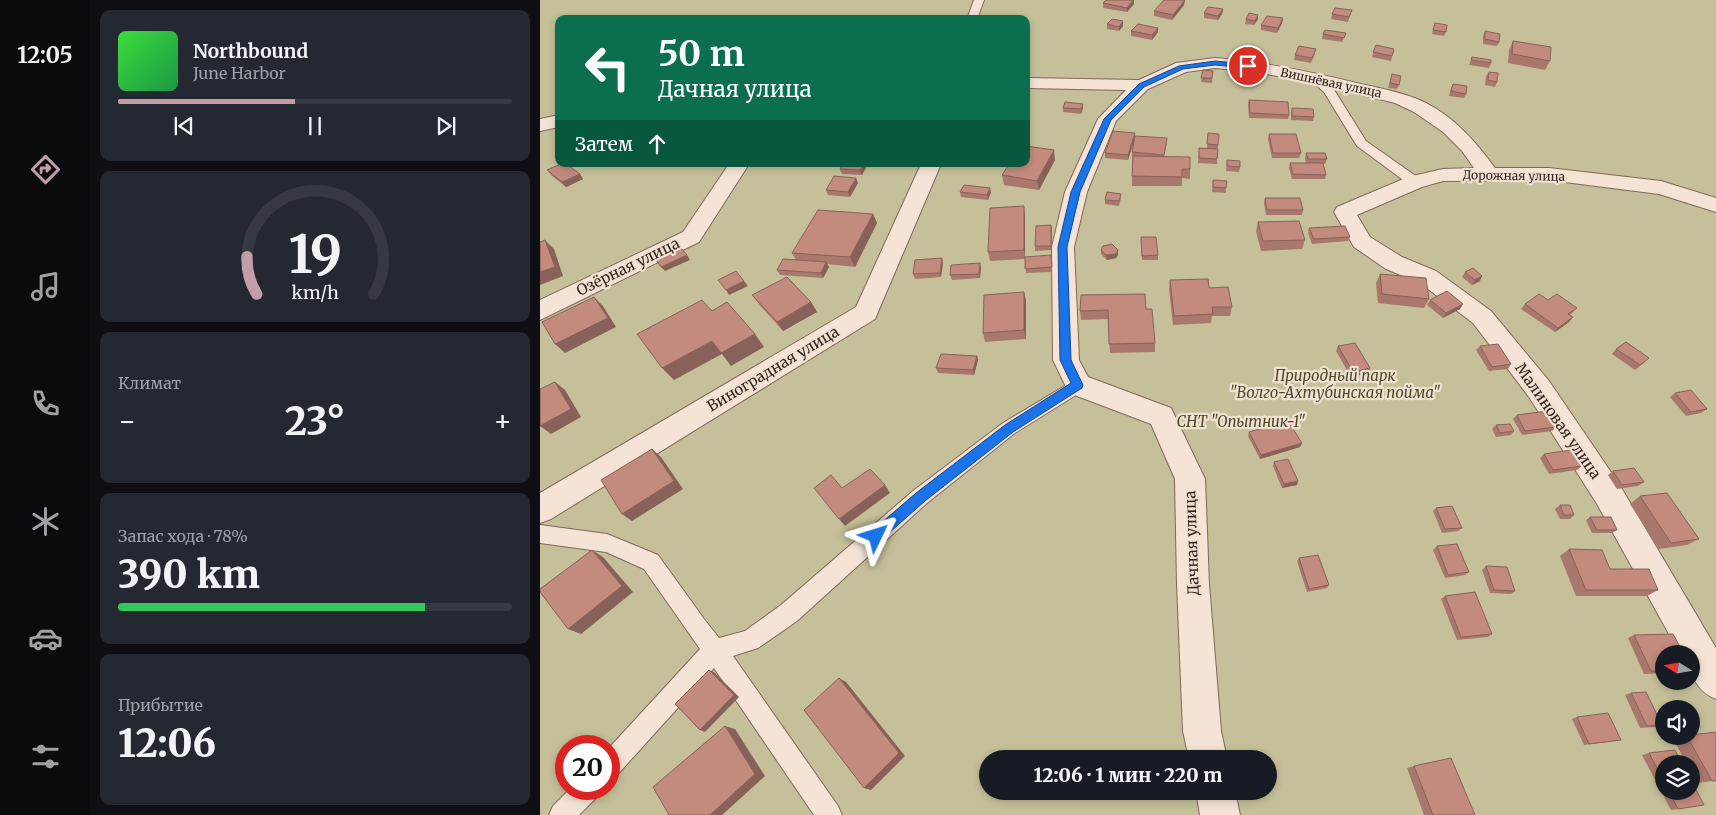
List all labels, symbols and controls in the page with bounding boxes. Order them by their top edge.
text: 50 m [658,32,745,76]
icon: left [575,35,640,100]
text: Northbound [193,39,308,63]
text: 12:05 [17,41,73,69]
pin [1227,45,1269,87]
icon: arrive [1234,52,1262,80]
text: June Harbor [193,63,286,83]
street label: Вишнёвая улица [1279,64,1384,101]
text: Дачная улица [658,75,812,103]
icon: previous [170,112,198,140]
icon: pause [301,112,329,140]
icon: next [432,112,460,140]
icon: ahead [643,130,671,158]
text: Затем [575,132,633,156]
icon: directions [28,152,63,187]
street label: Дорожная улица [1463,167,1566,184]
text: 19 [288,222,342,287]
street label: Озёрная улица [573,233,682,300]
icon: music [28,269,63,304]
text: km/h [291,281,339,304]
street label: Виноградная улица [703,322,842,415]
street label: Малиновая улица [1511,359,1606,482]
park label: Природный парк "Волго-Ахтубинская пойма" [1230,366,1441,402]
text: Климат [118,373,181,393]
icon: phone [28,386,63,421]
text: 23° [285,398,345,445]
text: − [118,403,137,439]
text: + [493,403,512,439]
park label: СНТ "Опытник-1" [1176,412,1306,431]
street label: Дачная улица [1180,490,1203,596]
icon: climate [28,504,63,539]
position arrow [849,509,901,561]
text: Запас хода · 78% [118,526,248,546]
text: 390 km [118,551,260,598]
icon: car [28,621,63,656]
north arrow [1655,645,1700,690]
map controls [1655,645,1700,800]
text: Прибытие [118,695,203,715]
button: sound [1655,700,1700,745]
text: 12:06 [118,720,216,767]
speed limit sign: 20 [555,735,620,800]
icon: filters [28,739,63,774]
button: layers [1655,755,1700,800]
text: 12:06 · 1 мин · 220 m [1034,763,1222,787]

